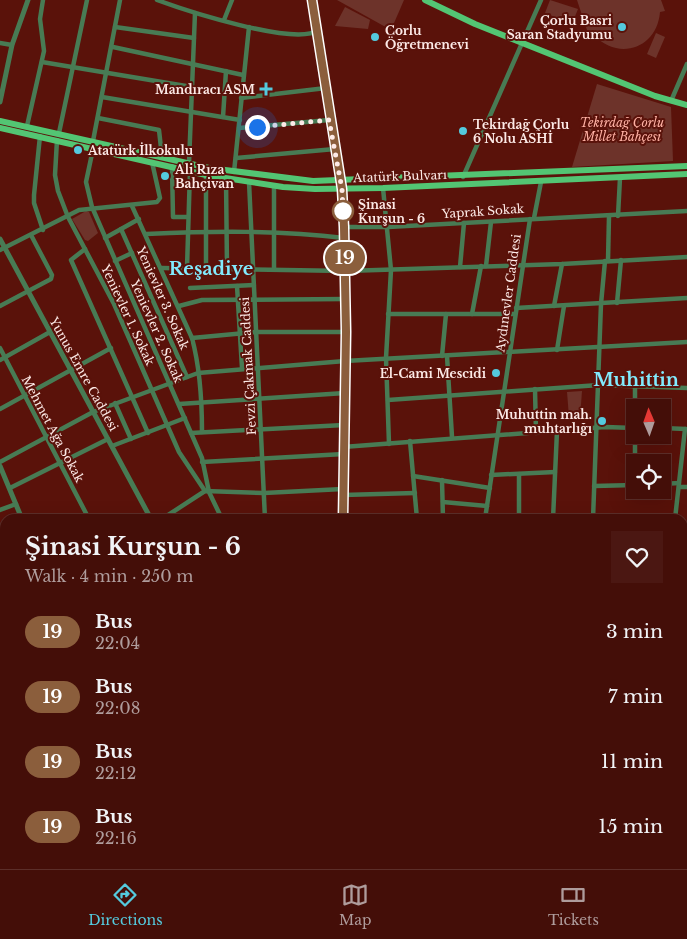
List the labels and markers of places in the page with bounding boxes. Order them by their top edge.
place label: Çorlu Basri Saran Stadyumu [507,13,613,42]
marker: Çorlu Basri Saran Stadyumu [616,21,628,33]
place label: Çorlu Öğretmenevi [385,23,469,52]
marker: Çorlu Öğretmenevi [369,31,381,43]
place label: Mandıracı ASM [155,82,255,97]
marker: Mandıracı ASM [259,82,273,96]
place label: Tekirdağ Çorlu 6 Nolu ASHİ [473,117,570,146]
marker: Tekirdağ Çorlu 6 Nolu ASHİ [457,125,469,137]
place label: Atatürk İlkokulu [87,142,194,158]
marker: Atatürk İlkokulu [72,144,84,156]
place label: Ali Rıza Bahçivan [174,162,234,191]
marker: Ali Rıza Bahçivan [159,170,171,182]
place label: Şinasi Kurşun - 6 [358,197,425,226]
marker: Şinasi Kurşun - 6 [332,200,354,222]
place label: El-Cami Mescidi [380,366,487,381]
marker: El-Cami Mescidi [490,367,502,379]
place label: Muhuttin mah. muhtarlığı [496,407,593,436]
marker: Muhuttin mah. muhtarlığı [596,415,608,427]

